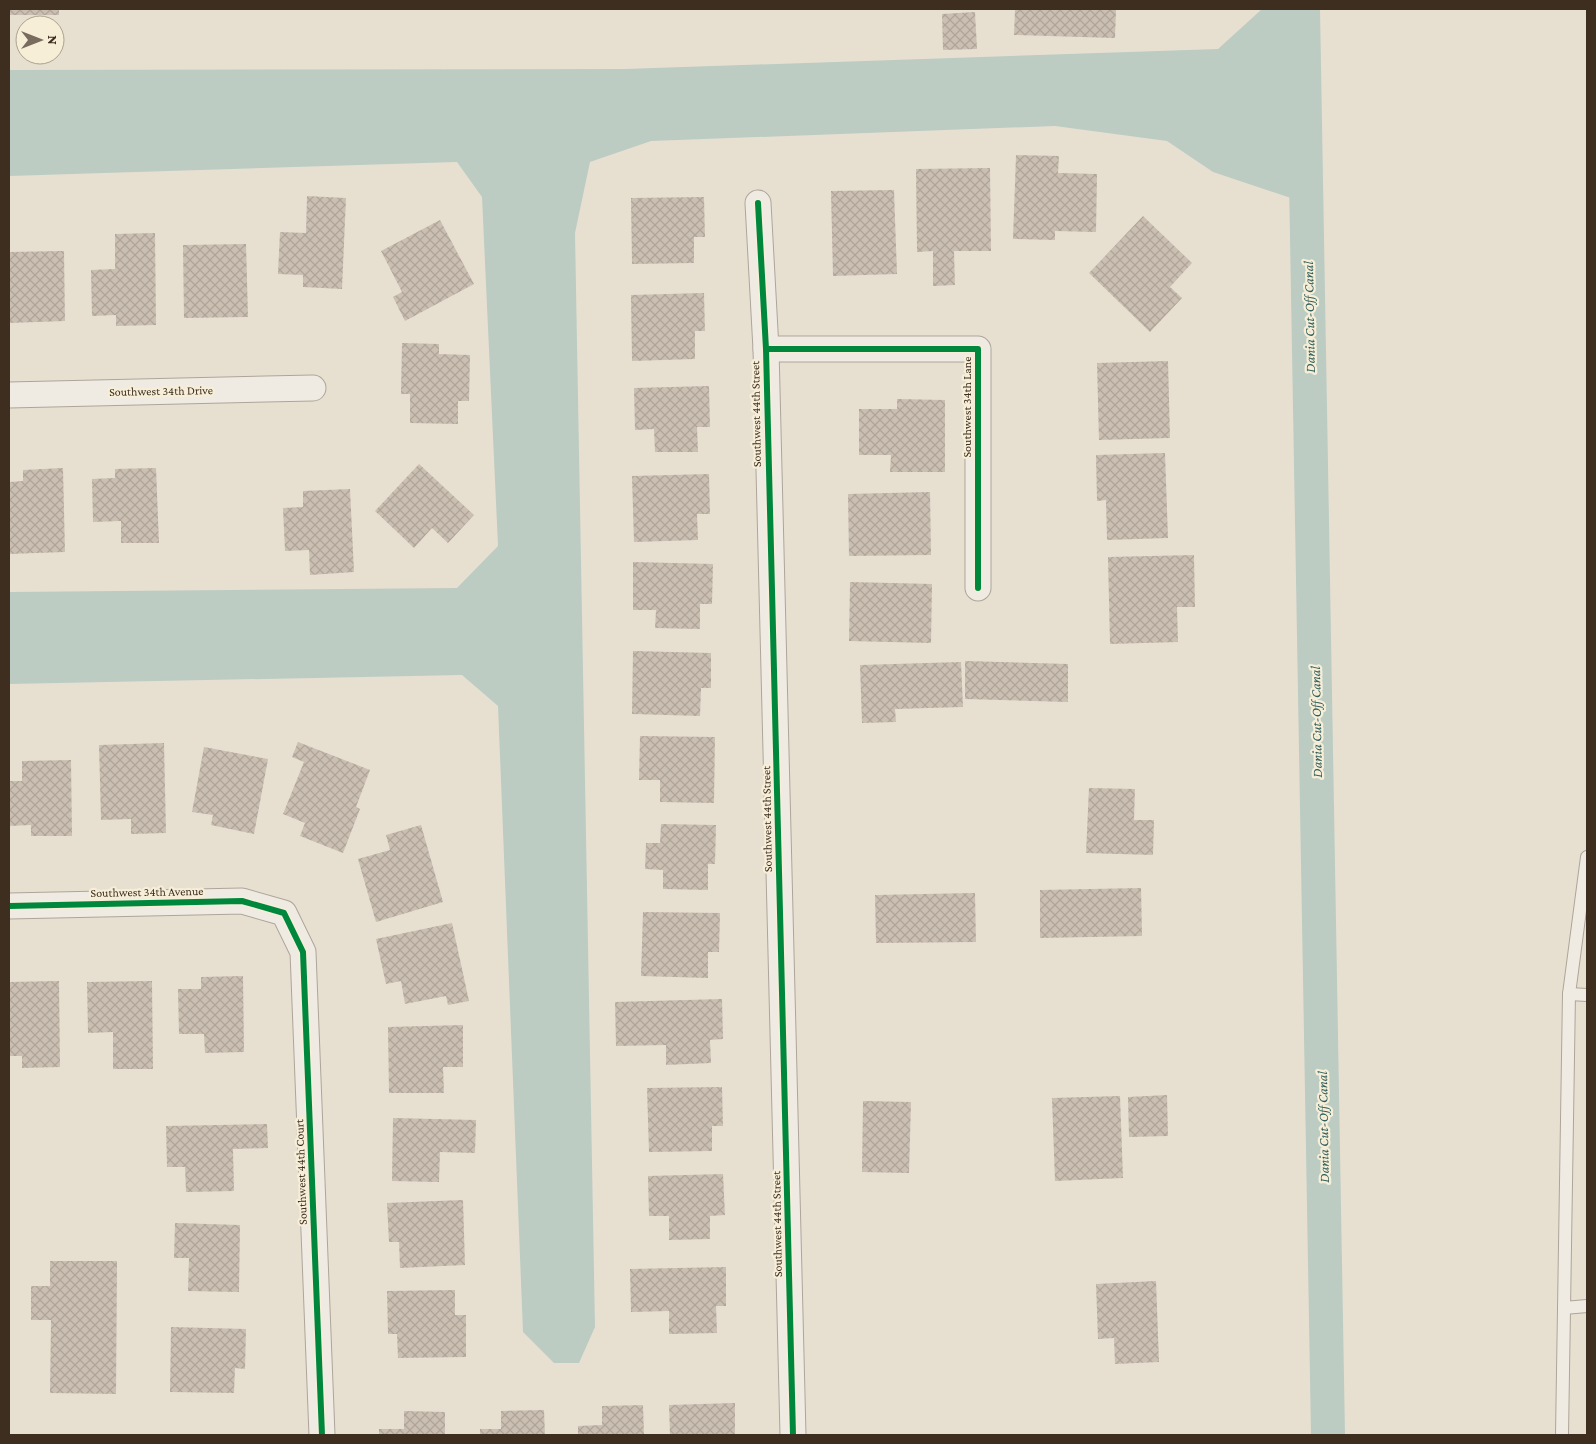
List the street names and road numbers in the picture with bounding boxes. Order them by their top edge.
street label: Southwest 34th Lane [960,356,974,458]
street label: Southwest 44th Street [748,360,764,467]
street label: Southwest 34th Drive [109,383,213,399]
street label: Southwest 44th Street [759,765,775,872]
street label: Southwest 34th Avenue [90,884,204,900]
street label: Southwest 44th Court [292,1118,310,1225]
street label: Southwest 44th Street [769,1170,785,1277]

